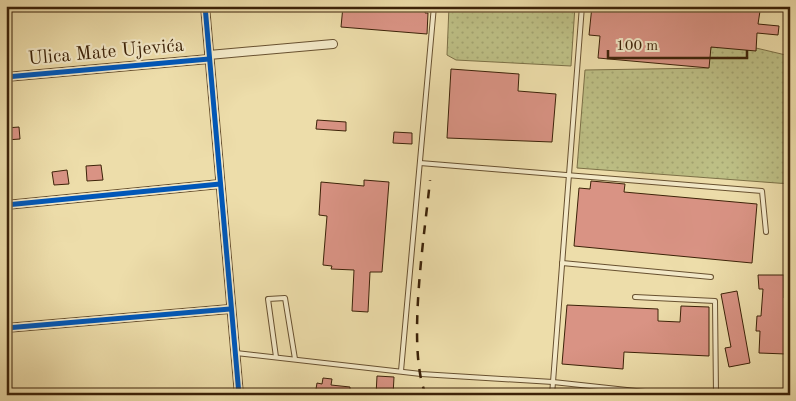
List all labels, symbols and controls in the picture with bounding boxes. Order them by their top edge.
scale bar [608,28,747,60]
street label: Ulica Mate Ujevića [27,37,185,69]
text: 100 m [616,39,658,54]

